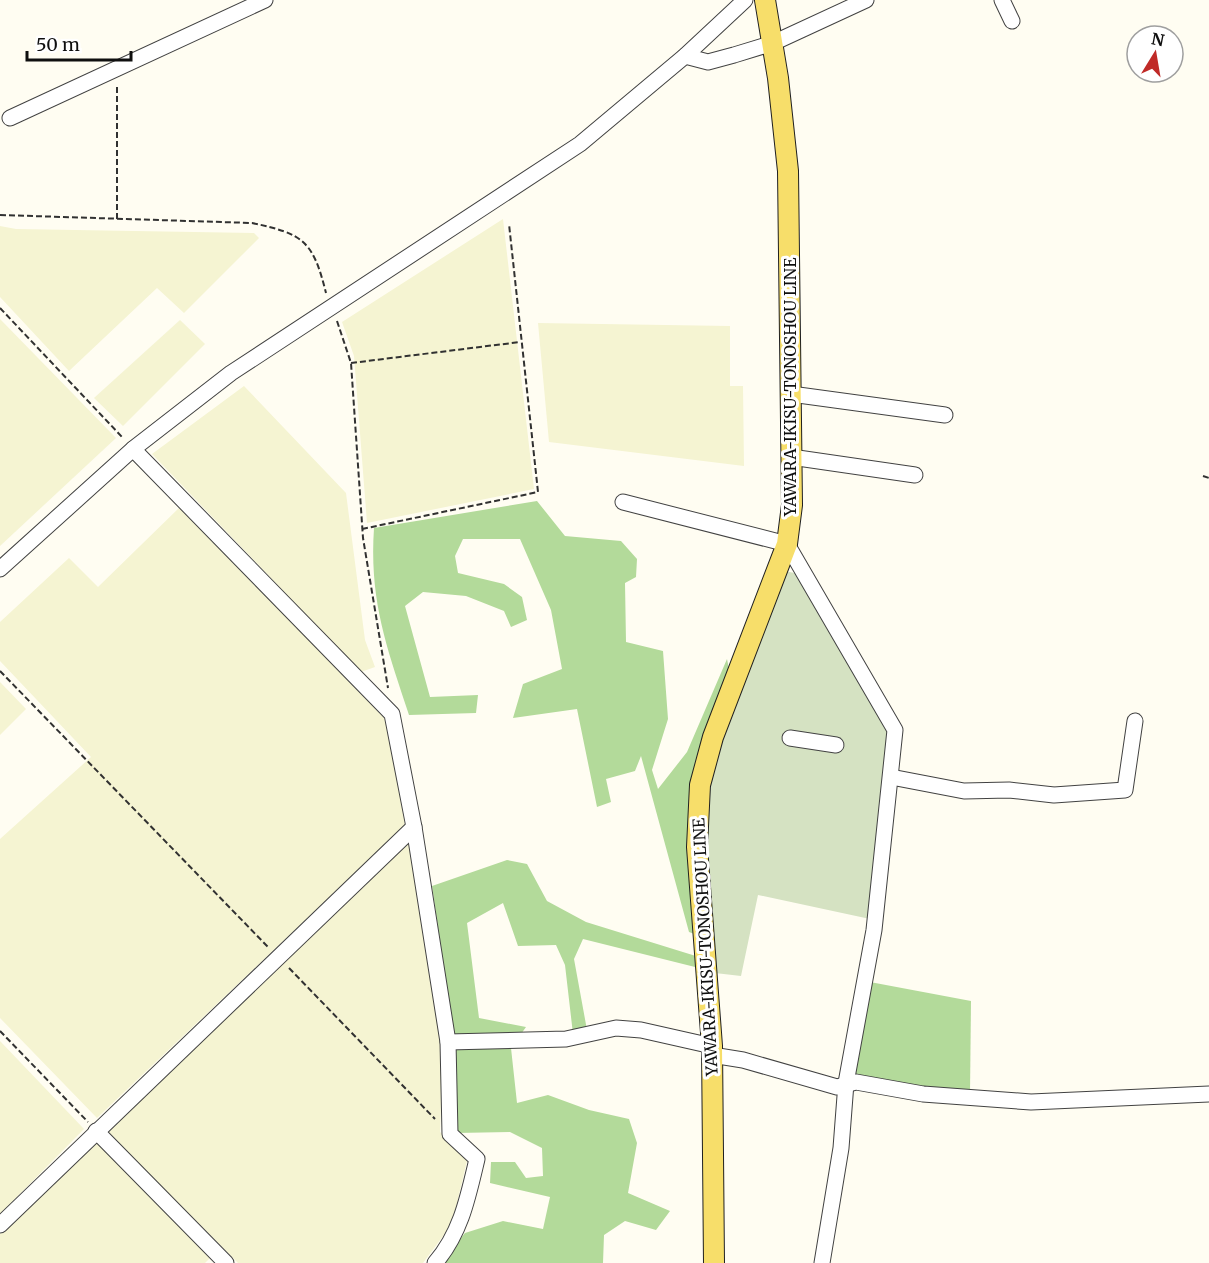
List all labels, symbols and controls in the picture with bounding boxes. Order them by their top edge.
scale bar [27,24,130,62]
north arrow [1125,24,1185,84]
text: N [1150,28,1166,50]
text: 50 m [36,33,80,56]
street label: YAWARA-IKISU-TONOSHOU LINE [780,257,800,517]
street label: YAWARA-IKISU-TONOSHOU LINE [688,816,722,1078]

